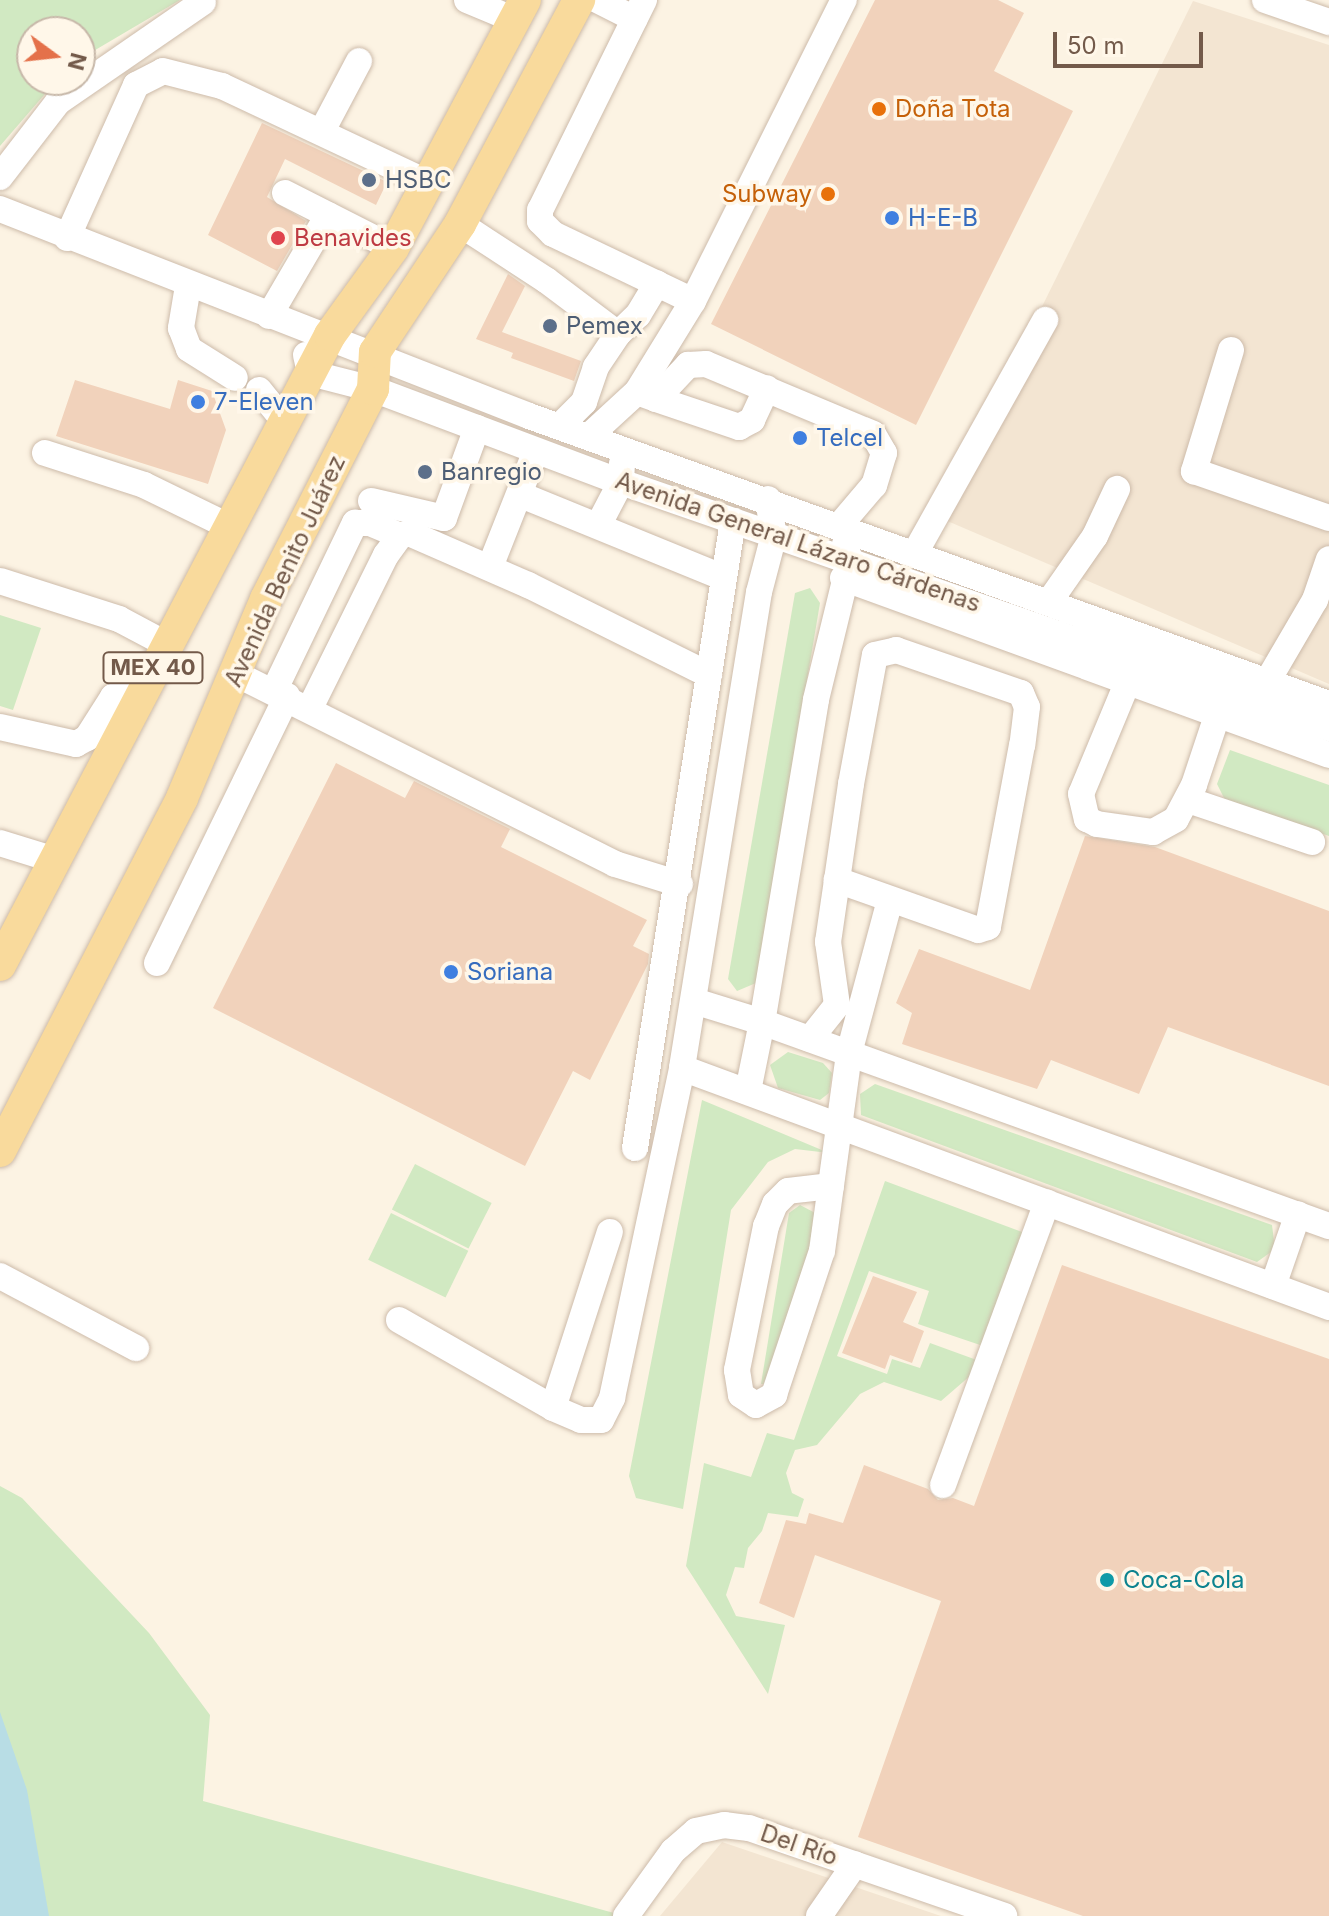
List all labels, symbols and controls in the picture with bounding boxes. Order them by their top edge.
north arrow [16,16,96,96]
scale bar [1057,16,1207,66]
text: 50 m [1067,31,1125,60]
text: N [63,50,92,73]
place label: Doña Tota [895,95,1011,123]
marker: Doña Tota [870,100,888,118]
place label: HSBC [385,166,451,194]
marker: HSBC [360,171,378,189]
place label: Subway [722,180,812,208]
marker: Subway [819,185,837,203]
place label: H-E-B [908,204,978,232]
marker: H-E-B [883,209,901,227]
place label: Benavides [294,224,412,252]
marker: Benavides [269,229,287,247]
place label: Pemex [566,312,643,340]
marker: Pemex [541,317,559,335]
place label: 7-Eleven [214,388,314,416]
marker: 7-Eleven [189,393,207,411]
place label: Telcel [816,424,883,452]
marker: Telcel [791,429,809,447]
street label: Avenida Benito Juárez [219,451,351,691]
place label: Banregio [441,458,542,486]
marker: Banregio [416,463,434,481]
street label: Avenida General Lázaro Cárdenas [612,466,984,618]
road number: MEX 40 [101,650,205,686]
place label: Soriana [467,958,553,986]
marker: Soriana [442,963,460,981]
place label: Coca-Cola [1123,1566,1245,1594]
marker: Coca-Cola [1098,1571,1116,1589]
street label: Del Río [757,1818,841,1872]

